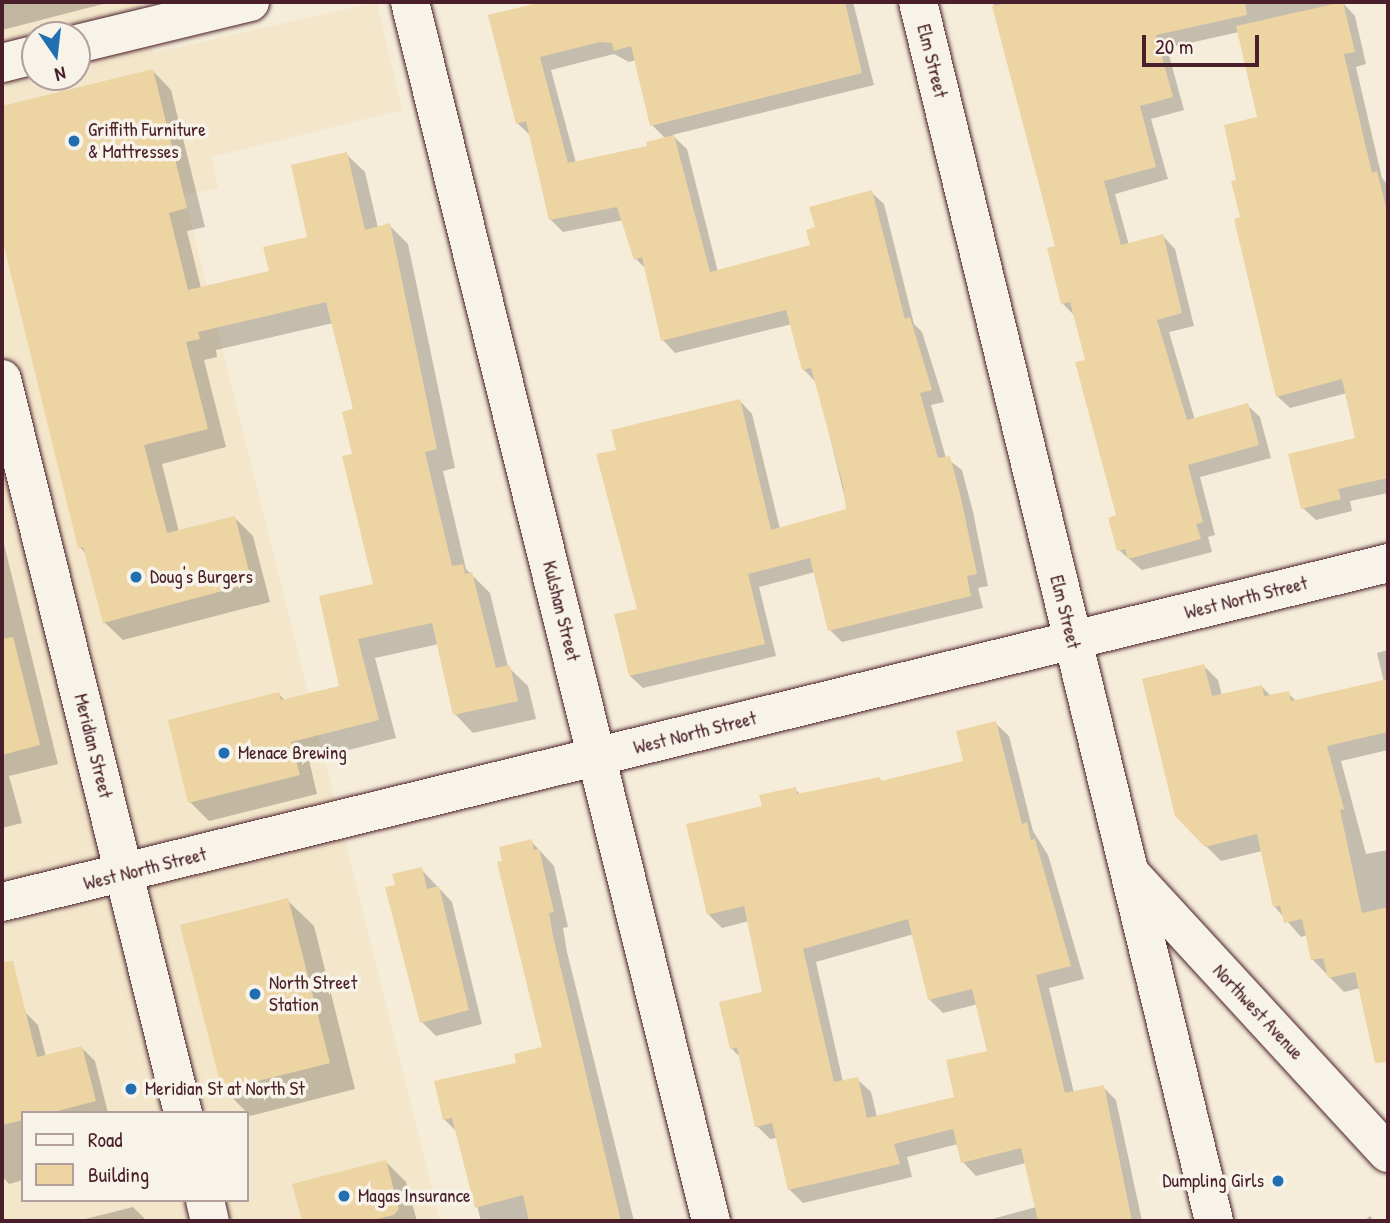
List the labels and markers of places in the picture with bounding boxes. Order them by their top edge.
place label: Griffith Furniture & Mattresses [88,119,206,163]
marker: Griffith Furniture & Mattresses [66,133,82,149]
place label: Doug's Burgers [150,566,253,588]
marker: Doug's Burgers [128,569,144,585]
place label: Menace Brewing [238,742,347,764]
marker: Menace Brewing [216,745,232,761]
place label: North Street Station [269,972,357,1016]
marker: North Street Station [247,986,263,1002]
place label: Meridian St at North St [145,1078,305,1100]
marker: Meridian St at North St [123,1081,139,1097]
place label: Dumpling Girls [1163,1170,1264,1192]
marker: Dumpling Girls [1270,1173,1286,1189]
place label: Magas Insurance [358,1185,471,1207]
marker: Magas Insurance [336,1188,352,1204]

